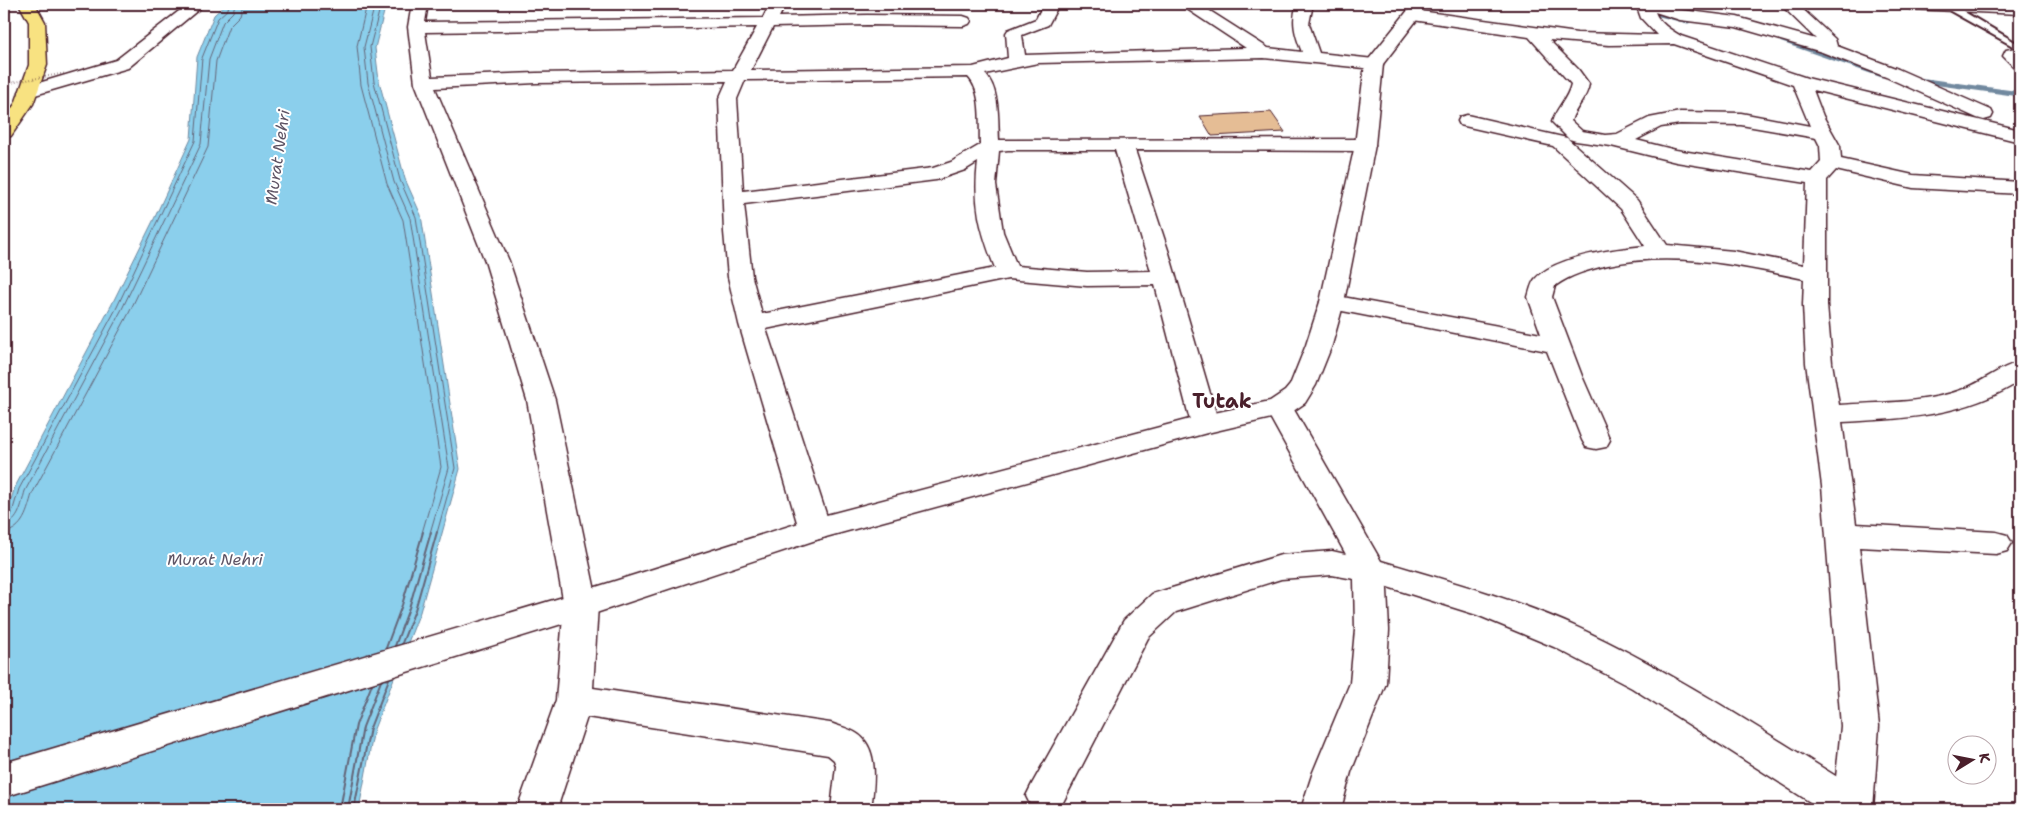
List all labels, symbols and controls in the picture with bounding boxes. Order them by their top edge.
water label: Murat Nehri [260,108,295,206]
district label: Tutak [1192,388,1252,414]
water label: Murat Nehri [167,549,263,570]
north arrow [1946,736,1996,786]
text: K [1975,751,1995,764]

